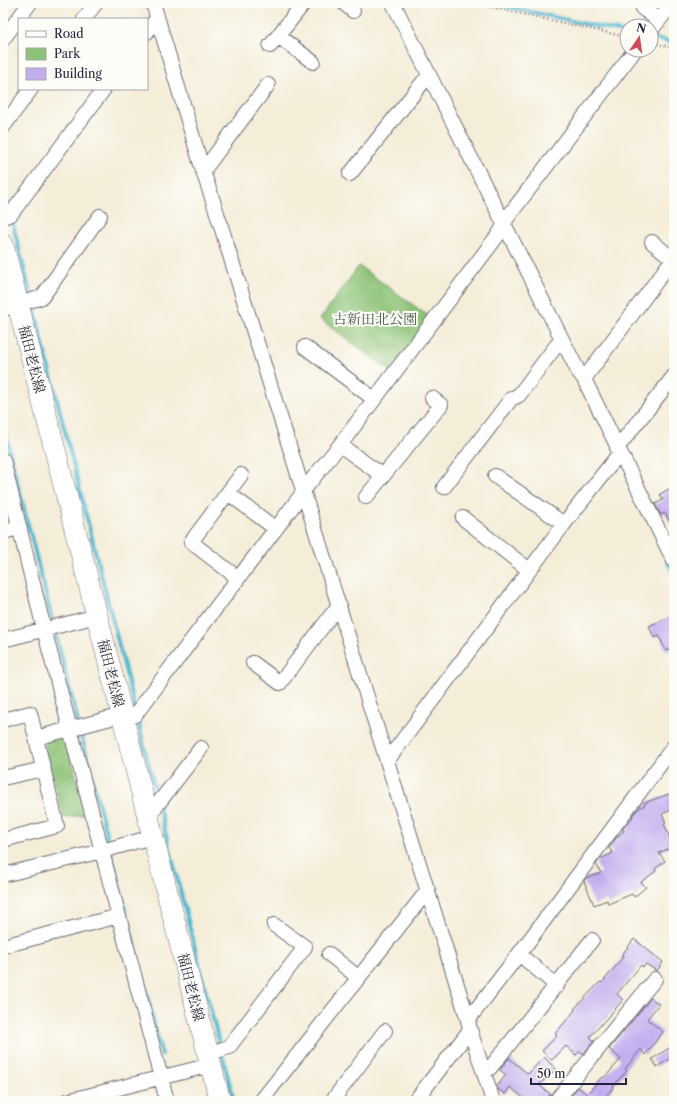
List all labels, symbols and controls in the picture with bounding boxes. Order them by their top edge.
legend [18,18,148,90]
north arrow [619,18,659,58]
text: N [635,20,648,36]
text: Road [54,26,84,41]
text: Park [54,46,81,61]
text: Building [54,66,102,81]
park label: 古新田北公園 [333,310,417,328]
street label: 福田老松線 [15,323,49,395]
street label: 福田老松線 [94,637,128,709]
street label: 福田老松線 [174,951,208,1023]
scale bar [531,1060,626,1086]
text: 50 m [537,1066,566,1081]

